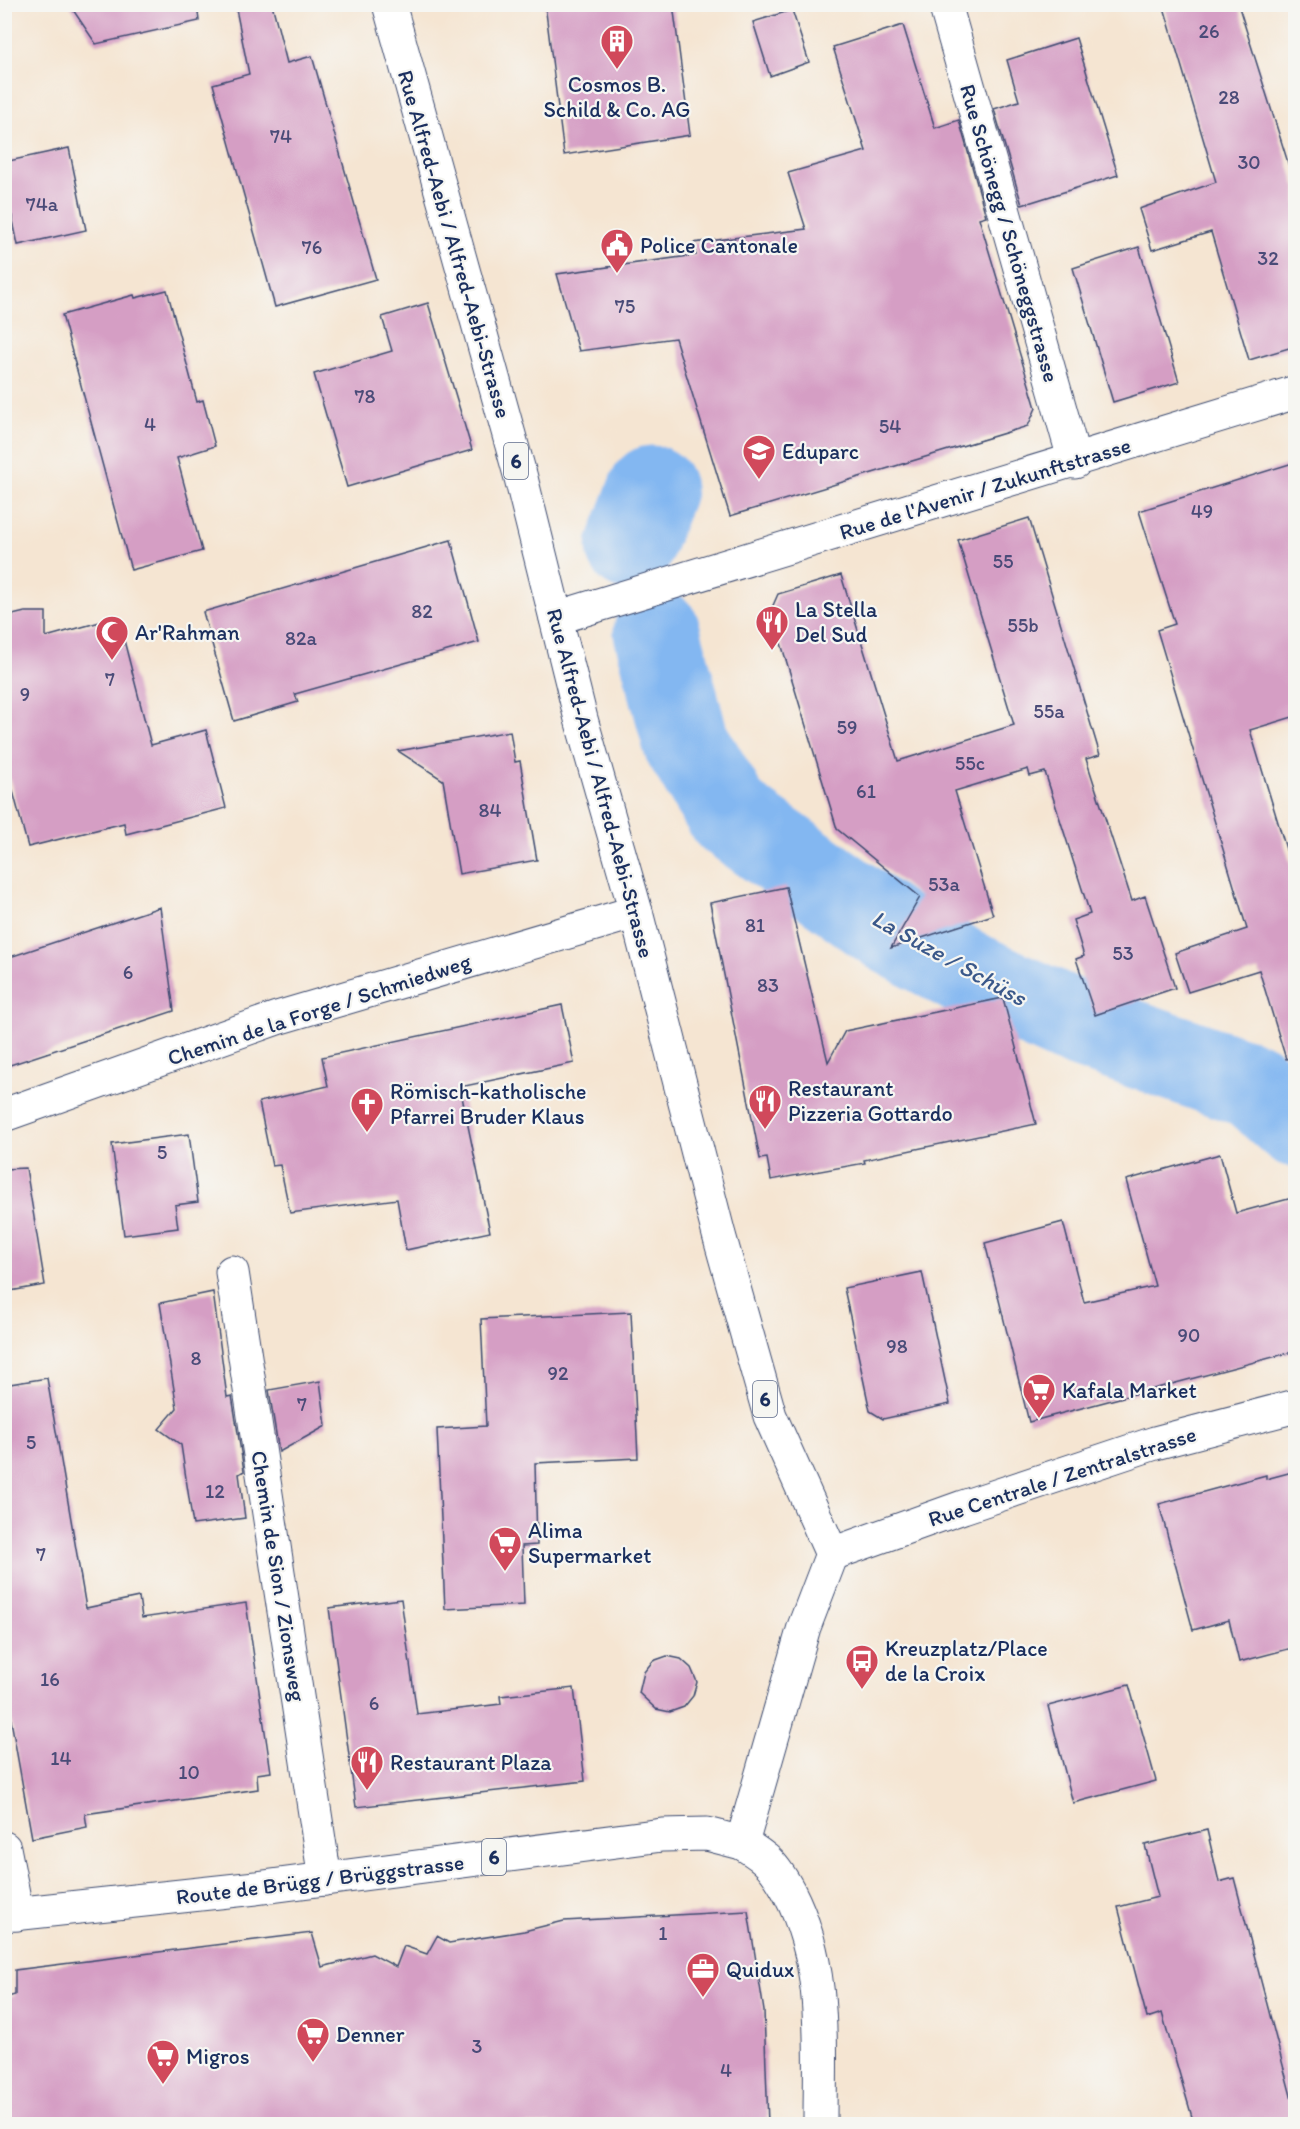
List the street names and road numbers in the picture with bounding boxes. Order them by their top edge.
street label: Rue Alfred-Aebi / Alfred-Aebi-Strasse [392,67,517,421]
street label: Rue Schönegg / Schöneggstrasse [954,81,1065,385]
street label: Rue de l'Avenir / Zukunftstrasse [836,431,1134,546]
road number: 6 [504,443,528,479]
street label: Rue Alfred-Aebi / Alfred-Aebi-Strasse [541,605,660,961]
street label: Chemin de la Forge / Schmiedweg [164,947,475,1071]
road number: 6 [753,1381,777,1417]
street label: Rue Centrale / Zentralstrasse [925,1420,1200,1533]
street label: Chemin de Sion / Zionsweg [245,1449,312,1704]
road number: 6 [482,1839,506,1875]
street label: Route de Brügg / Brüggstrasse [174,1848,466,1911]

